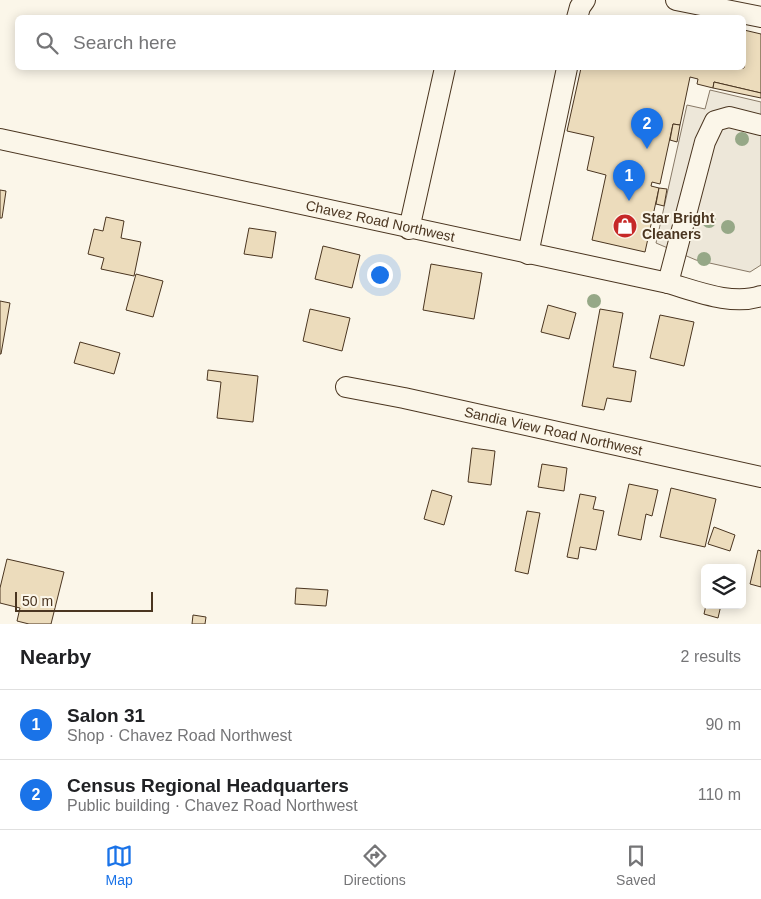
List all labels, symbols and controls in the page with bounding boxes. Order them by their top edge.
search box [15,15,746,70]
icon: search [33,29,61,57]
text: Search here [73,32,177,53]
pin: 2 [631,108,663,149]
pin: 1 [613,160,645,201]
street label: Chavez Road Northwest [304,197,456,245]
place label: Star Bright Cleaners [642,210,715,242]
shop icon: Star Bright Cleaners [612,213,638,239]
your location [367,262,393,288]
street label: Sandia View Road Northwest [463,404,644,459]
map controls [701,564,746,609]
button: layers [701,564,746,609]
scale bar [15,589,152,612]
text: 50 m [22,593,53,609]
text: Nearby [20,645,91,668]
text: 2 results [681,648,741,665]
text: Salon 31 [67,705,145,726]
text: 1 [32,716,40,733]
text: 90 m [705,716,741,733]
text: Shop · Chavez Road Northwest [67,727,292,744]
text: Census Regional Headquarters [67,775,349,796]
text: 2 [32,786,40,803]
text: 110 m [698,786,741,803]
text: Public building · Chavez Road Northwest [67,797,358,814]
tab: Map [105,842,133,888]
tab: Directions [344,842,406,888]
tab: Saved [616,842,656,888]

